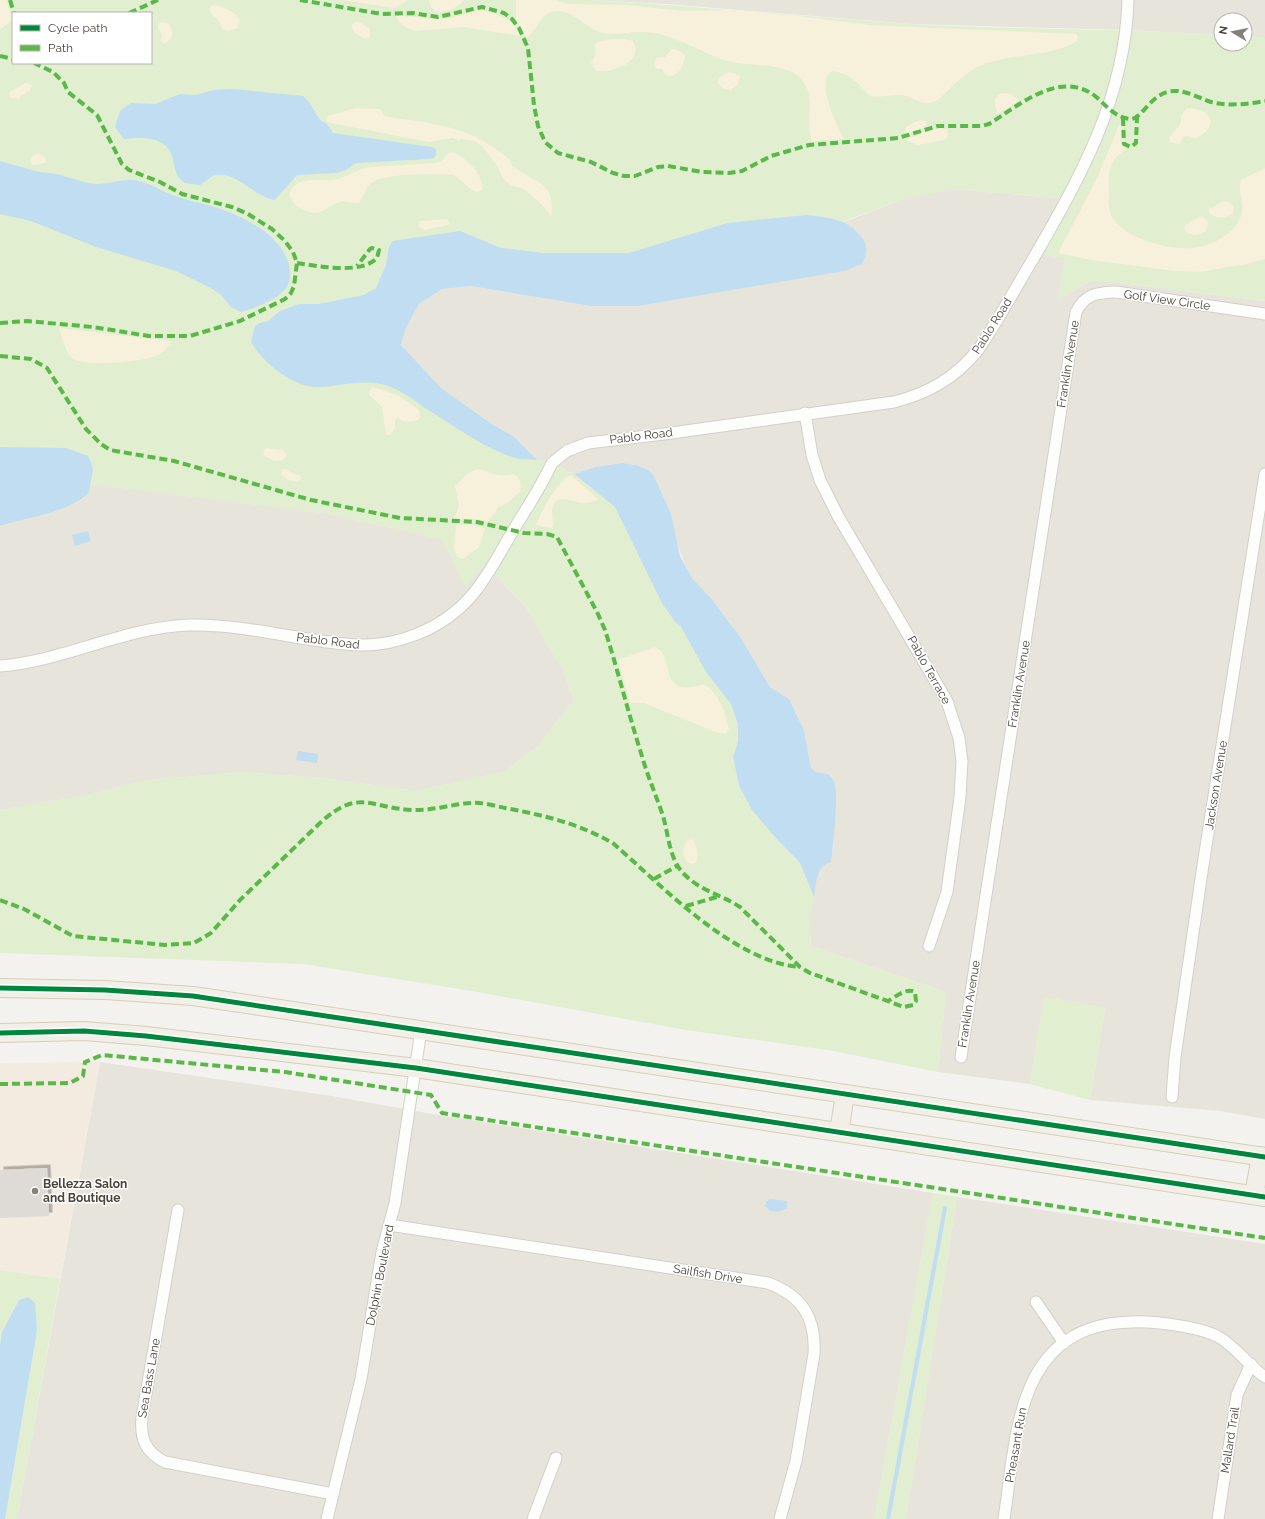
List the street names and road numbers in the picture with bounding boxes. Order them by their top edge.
street label: Golf View Circle [1123,287,1211,313]
street label: Pablo Road [969,295,1015,357]
street label: Franklin Avenue [1054,319,1082,409]
street label: Pablo Road [609,425,673,447]
street label: Pablo Road [296,630,360,652]
street label: Pablo Terrace [904,633,954,707]
street label: Franklin Avenue [1005,639,1033,729]
street label: Jackson Avenue [1202,740,1230,830]
street label: Franklin Avenue [955,959,983,1049]
street label: Dolphin Boulevard [363,1223,397,1327]
street label: Sailfish Drive [672,1262,744,1286]
street label: Sea Bass Lane [135,1337,163,1419]
street label: Mallard Trail [1218,1405,1242,1474]
street label: Pheasant Run [1002,1406,1030,1484]

